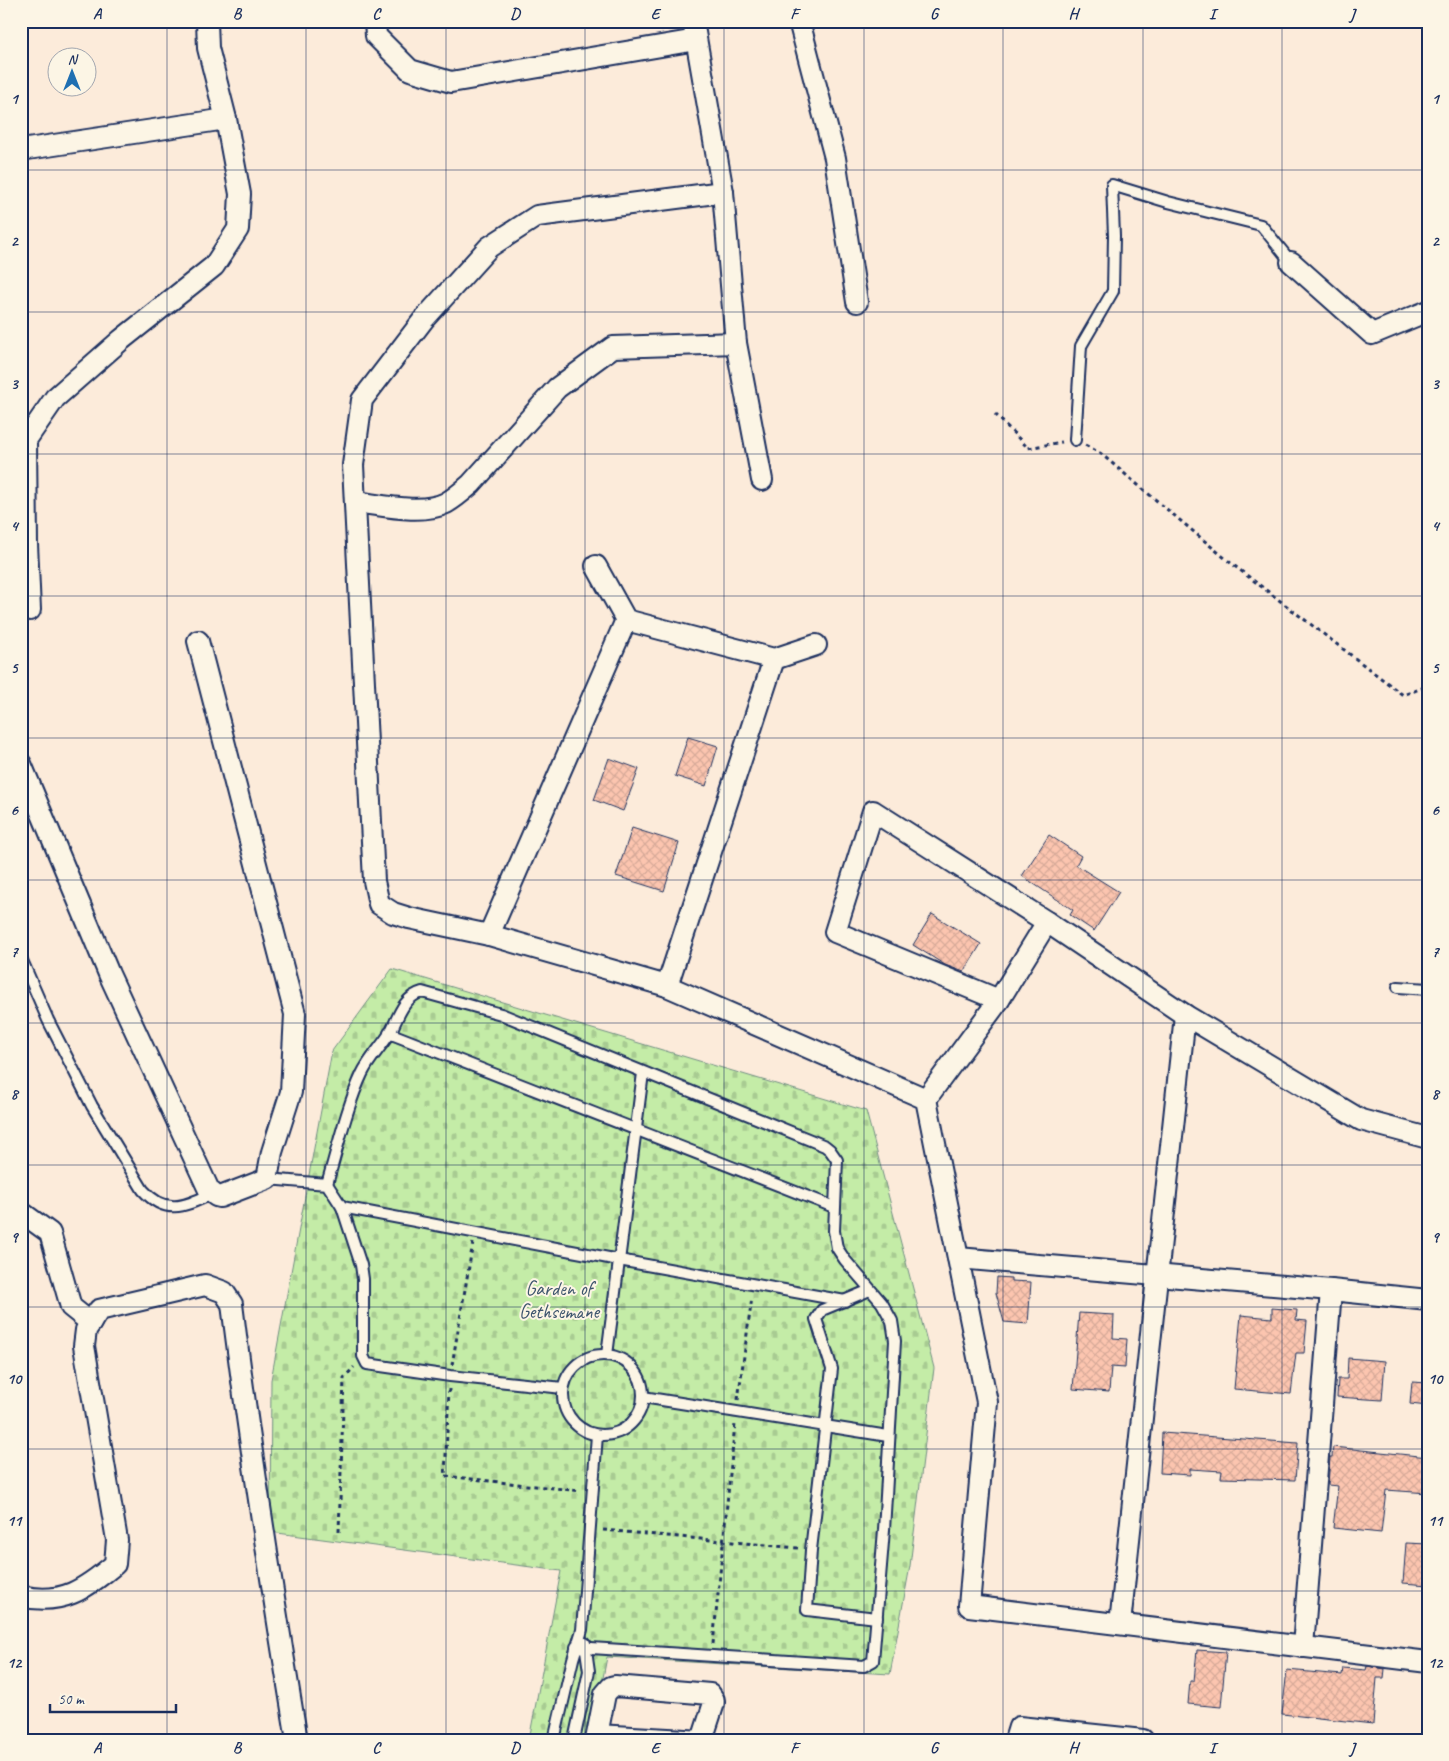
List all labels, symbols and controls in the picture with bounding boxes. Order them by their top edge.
text: A [93,4,103,24]
text: B [233,4,243,24]
text: C [372,4,382,24]
text: D [510,4,521,24]
text: E [651,4,662,24]
text: F [790,4,801,24]
text: G [930,4,940,24]
text: H [1068,4,1080,24]
text: I [1209,4,1219,24]
text: J [1348,4,1357,24]
north arrow [48,48,98,98]
text: N [68,51,79,68]
text: 1 [10,89,19,109]
text: 1 [1431,89,1440,109]
text: 2 [10,231,19,251]
text: 2 [1431,231,1440,251]
text: 3 [10,374,19,394]
text: 3 [1431,374,1440,394]
text: 4 [10,516,19,536]
text: 4 [1431,516,1440,536]
text: 5 [11,658,20,678]
text: 5 [1432,658,1441,678]
text: 6 [10,800,19,820]
text: 6 [1431,800,1440,820]
text: 7 [10,942,19,962]
text: 7 [1431,942,1440,962]
text: 8 [10,1084,19,1104]
text: 8 [1431,1084,1440,1104]
text: 9 [10,1227,19,1247]
text: 9 [1431,1227,1440,1247]
park label: Garden of Gethsemane [519,1276,601,1324]
text: 10 [7,1369,23,1389]
text: 10 [1428,1369,1444,1389]
text: 11 [7,1511,23,1531]
text: 11 [1428,1511,1444,1531]
text: 12 [7,1653,23,1673]
text: 12 [1428,1653,1444,1673]
scale bar [50,1681,176,1713]
text: 50 m [58,1690,85,1709]
text: A [93,1738,103,1758]
text: B [233,1738,243,1758]
text: C [372,1738,382,1758]
text: D [510,1738,521,1758]
text: E [651,1738,662,1758]
text: F [790,1738,801,1758]
text: G [930,1738,940,1758]
text: H [1068,1738,1080,1758]
text: I [1209,1738,1219,1758]
text: J [1348,1738,1357,1758]

